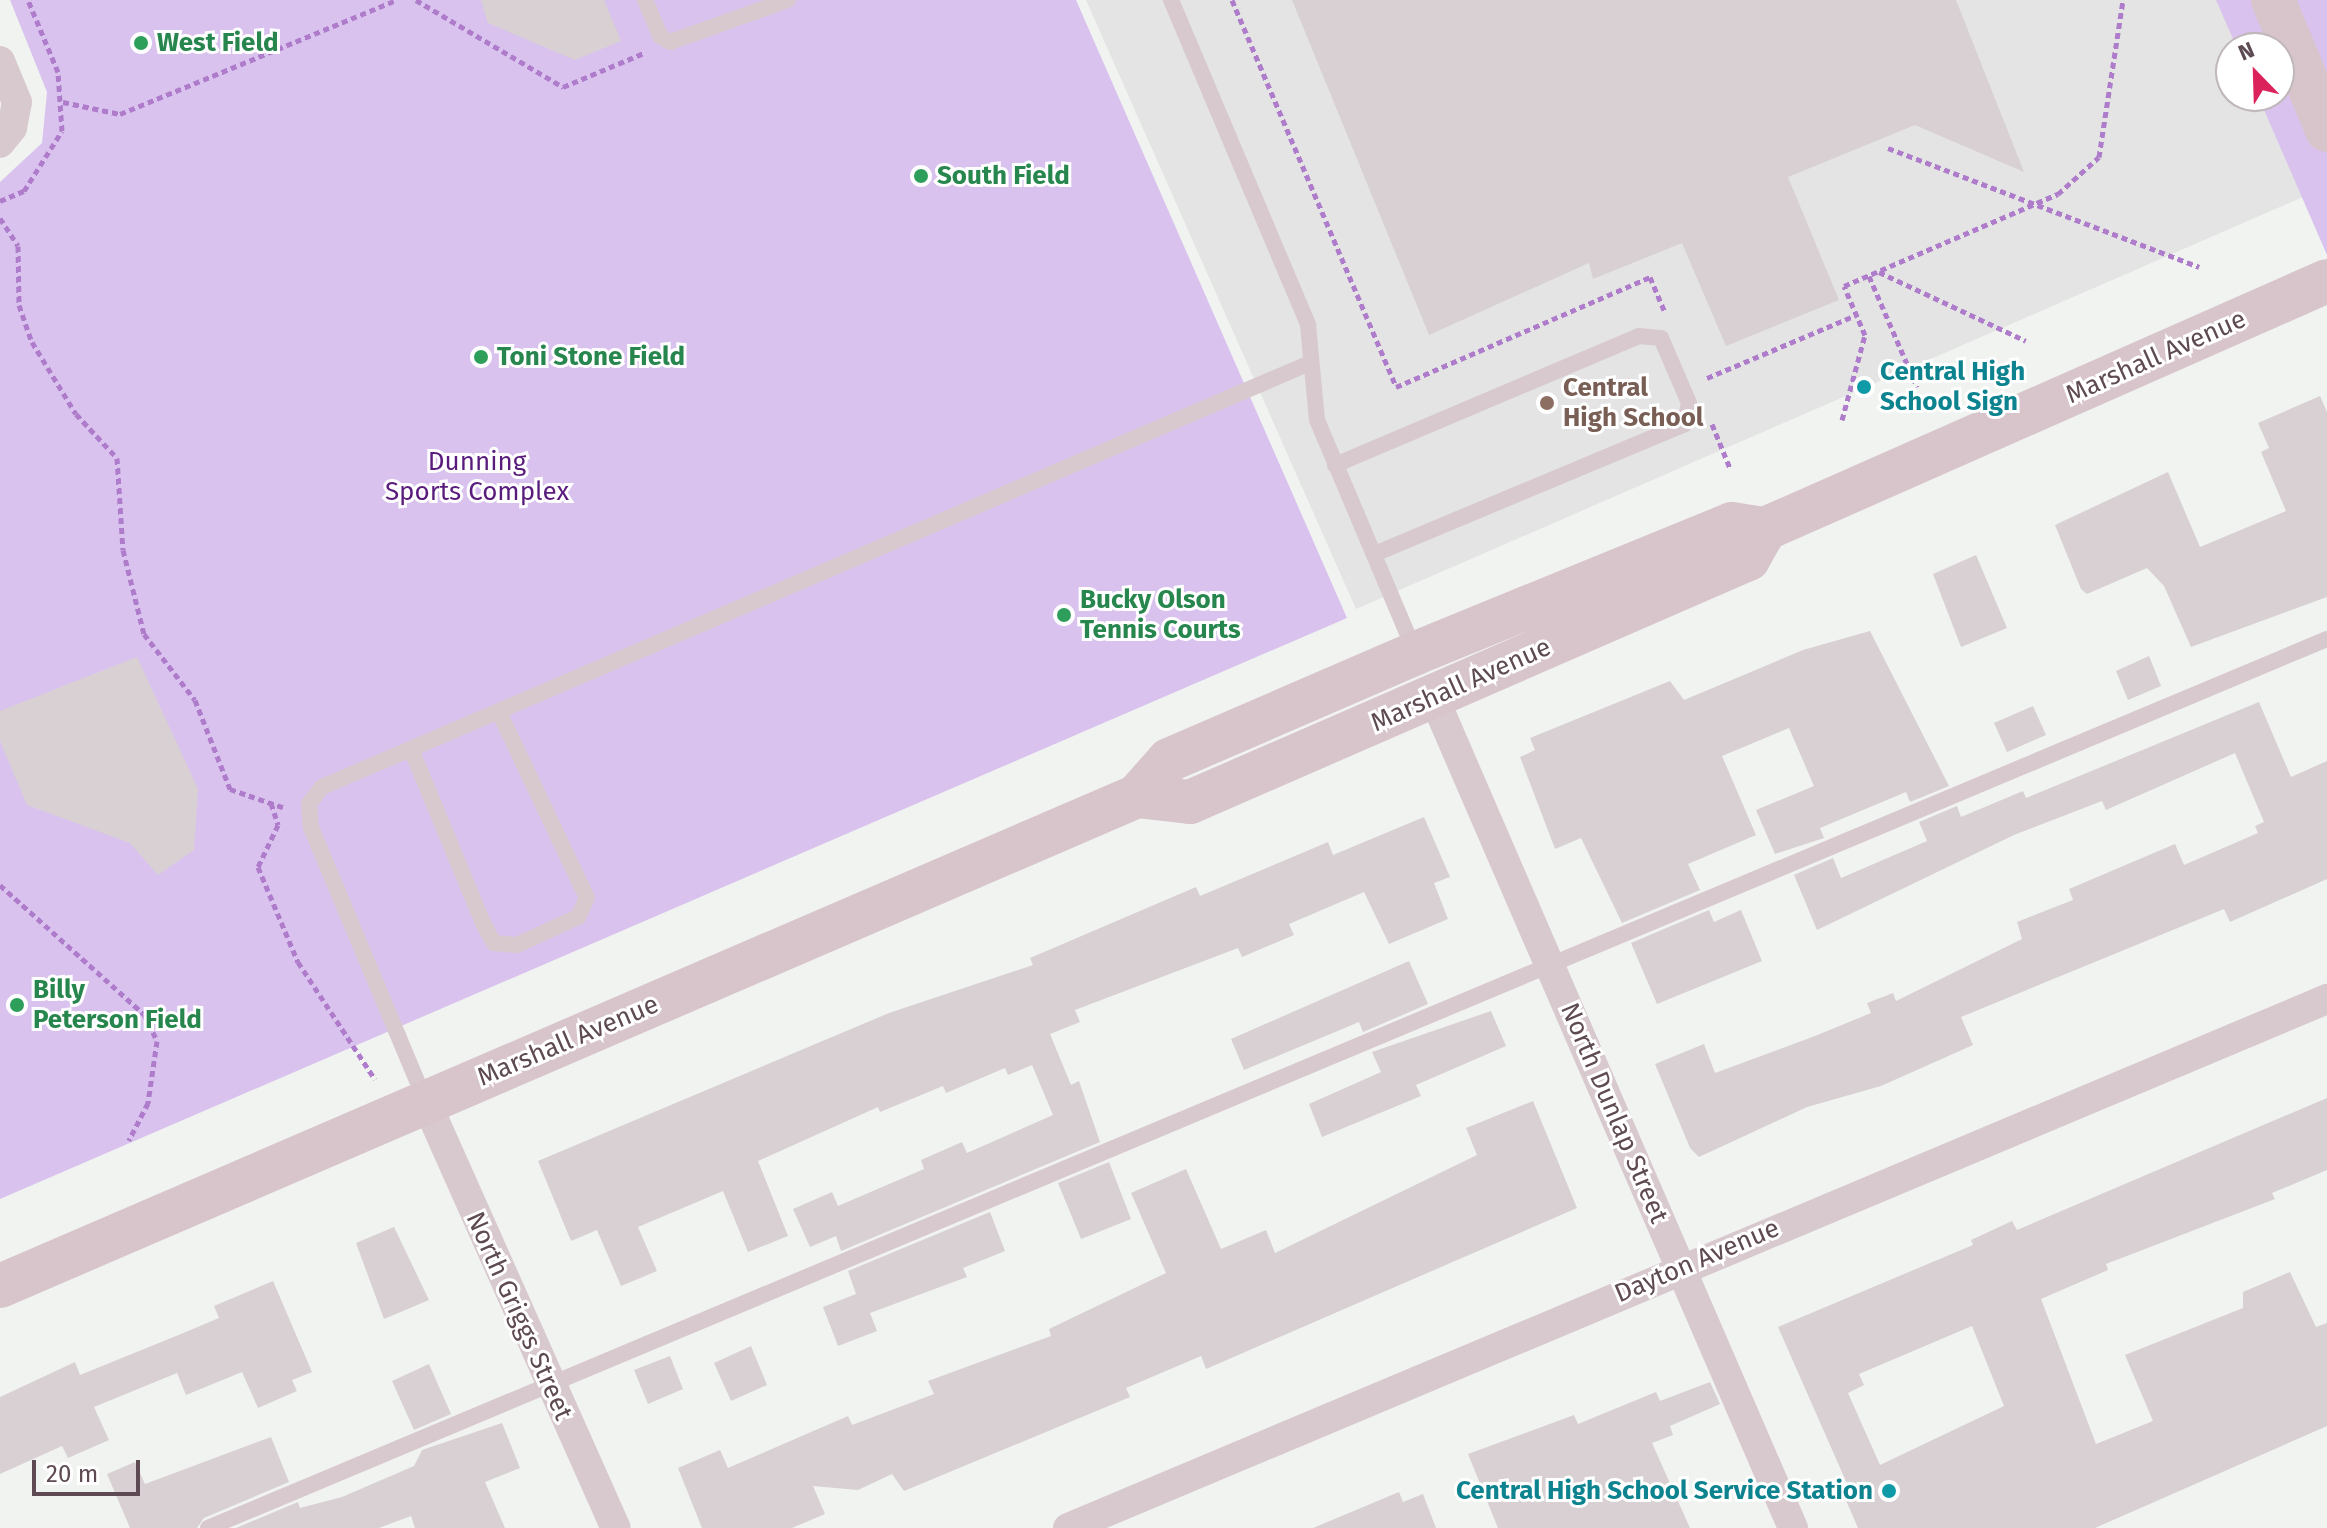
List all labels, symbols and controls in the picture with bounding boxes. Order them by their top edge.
place label: West Field [157,27,279,59]
north arrow [2215,32,2295,112]
marker: West Field [132,34,150,52]
text: N [2234,36,2258,67]
place label: South Field [937,160,1070,192]
marker: South Field [912,167,930,185]
street label: Marshall Avenue [2061,303,2251,411]
place label: Toni Stone Field [497,341,685,373]
marker: Toni Stone Field [472,348,490,366]
place label: Central High School Sign [1880,356,2025,418]
place label: Central High School [1563,372,1704,434]
marker: Central High School Sign [1855,378,1873,396]
marker: Central High School [1538,394,1556,412]
park label: Dunning Sports Complex [385,446,569,508]
place label: Bucky Olson Tennis Courts [1080,584,1241,646]
marker: Bucky Olson Tennis Courts [1055,606,1073,624]
street label: Marshall Avenue [1366,631,1556,739]
place label: Billy Peterson Field [33,974,202,1036]
street label: Marshall Avenue [473,989,663,1093]
marker: Billy Peterson Field [8,996,26,1014]
street label: North Dunlap Street [1554,998,1674,1228]
street label: North Griggs Street [459,1207,579,1425]
street label: Dayton Avenue [1610,1212,1784,1310]
scale bar [36,1444,144,1494]
text: 20 m [46,1460,98,1488]
place label: Central High School Service Station [1456,1475,1873,1507]
marker: Central High School Service Station [1880,1482,1898,1500]

